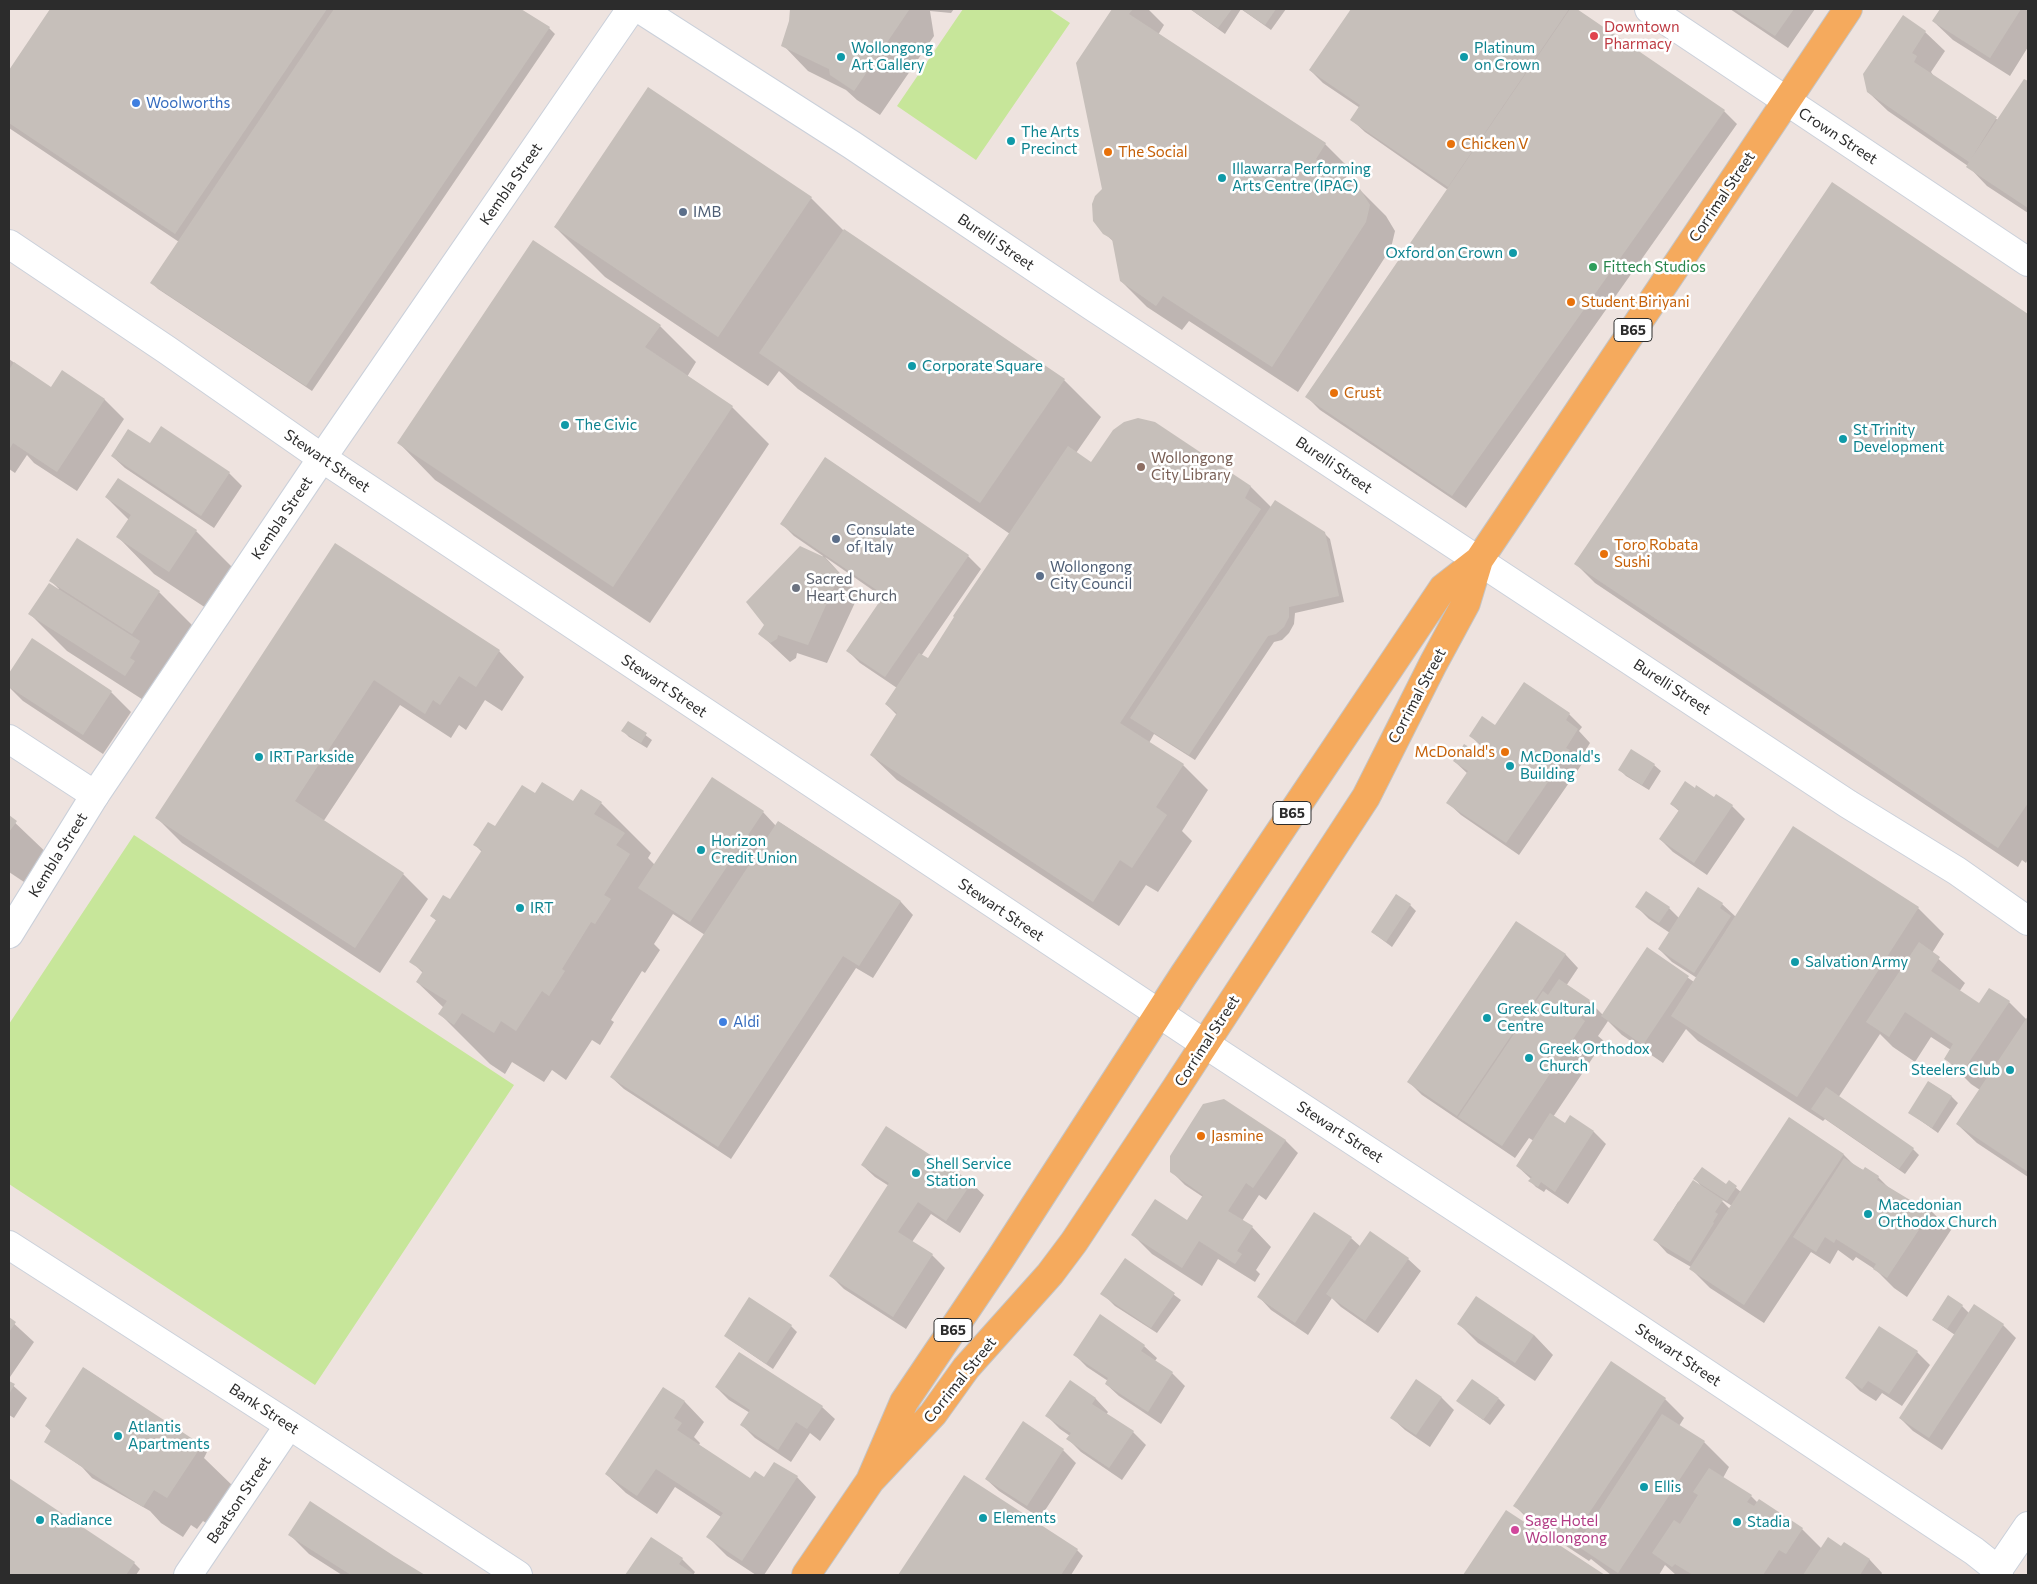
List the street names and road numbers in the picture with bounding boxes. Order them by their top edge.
street label: Crown Street [1795,104,1881,168]
street label: Kembla Street [476,139,546,229]
street label: Corrimal Street [1685,148,1759,246]
street label: Burelli Street [954,210,1038,274]
road number: B65 [1614,318,1652,342]
street label: Stewart Street [281,426,373,496]
street label: Burelli Street [1292,433,1376,497]
street label: Kembla Street [248,473,316,563]
street label: Corrimal Street [1384,645,1450,747]
street label: Stewart Street [618,651,710,721]
street label: Burelli Street [1630,655,1714,719]
road number: B65 [1273,801,1311,824]
street label: Kembla Street [25,809,91,901]
street label: Stewart Street [955,875,1047,945]
street label: Corrimal Street [1171,992,1243,1090]
street label: Stewart Street [1293,1097,1387,1167]
road number: B65 [934,1318,972,1342]
street label: Stewart Street [1632,1320,1724,1390]
street label: Corrimal Street [920,1334,1000,1426]
street label: Bank Street [226,1380,302,1438]
street label: Beatson Street [203,1453,275,1547]

